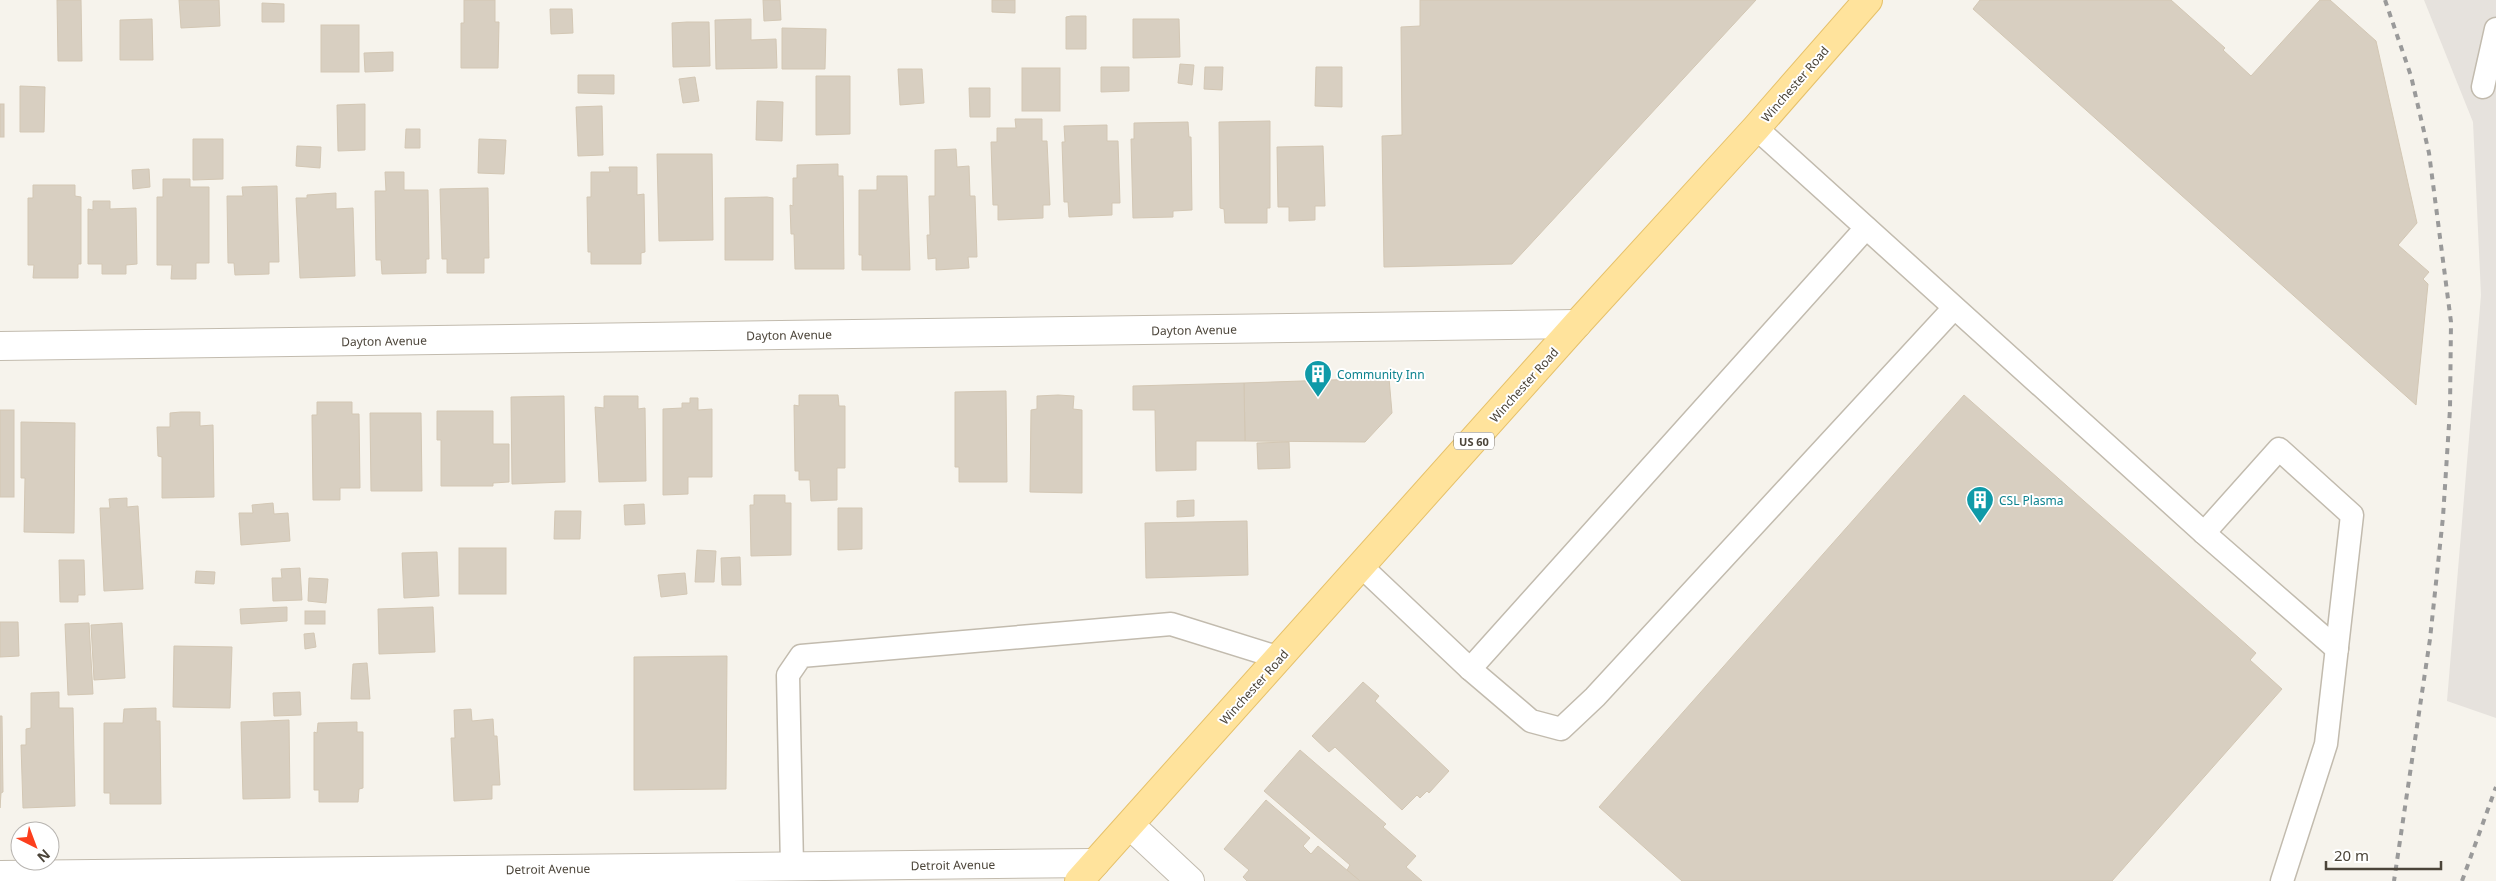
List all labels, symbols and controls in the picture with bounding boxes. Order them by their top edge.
street label: Winchester Road [1757,42,1833,126]
street label: Dayton Avenue [1151,321,1237,339]
street label: Dayton Avenue [746,326,832,344]
street label: Dayton Avenue [341,332,427,350]
street label: Winchester Road [1486,344,1562,426]
building icon: Community Inn [1303,359,1333,398]
place label: Community Inn [1337,366,1425,383]
road number: US 60 [1454,432,1494,450]
building icon: CSL Plasma [1965,485,1995,524]
place label: CSL Plasma [1999,492,2063,509]
street label: Winchester Road [1216,646,1292,728]
north arrow [10,821,60,871]
scale bar [2326,838,2441,870]
text: N [33,845,55,867]
text: 20 m [2334,845,2369,865]
street label: Detroit Avenue [911,856,996,874]
street label: Detroit Avenue [506,860,591,878]

